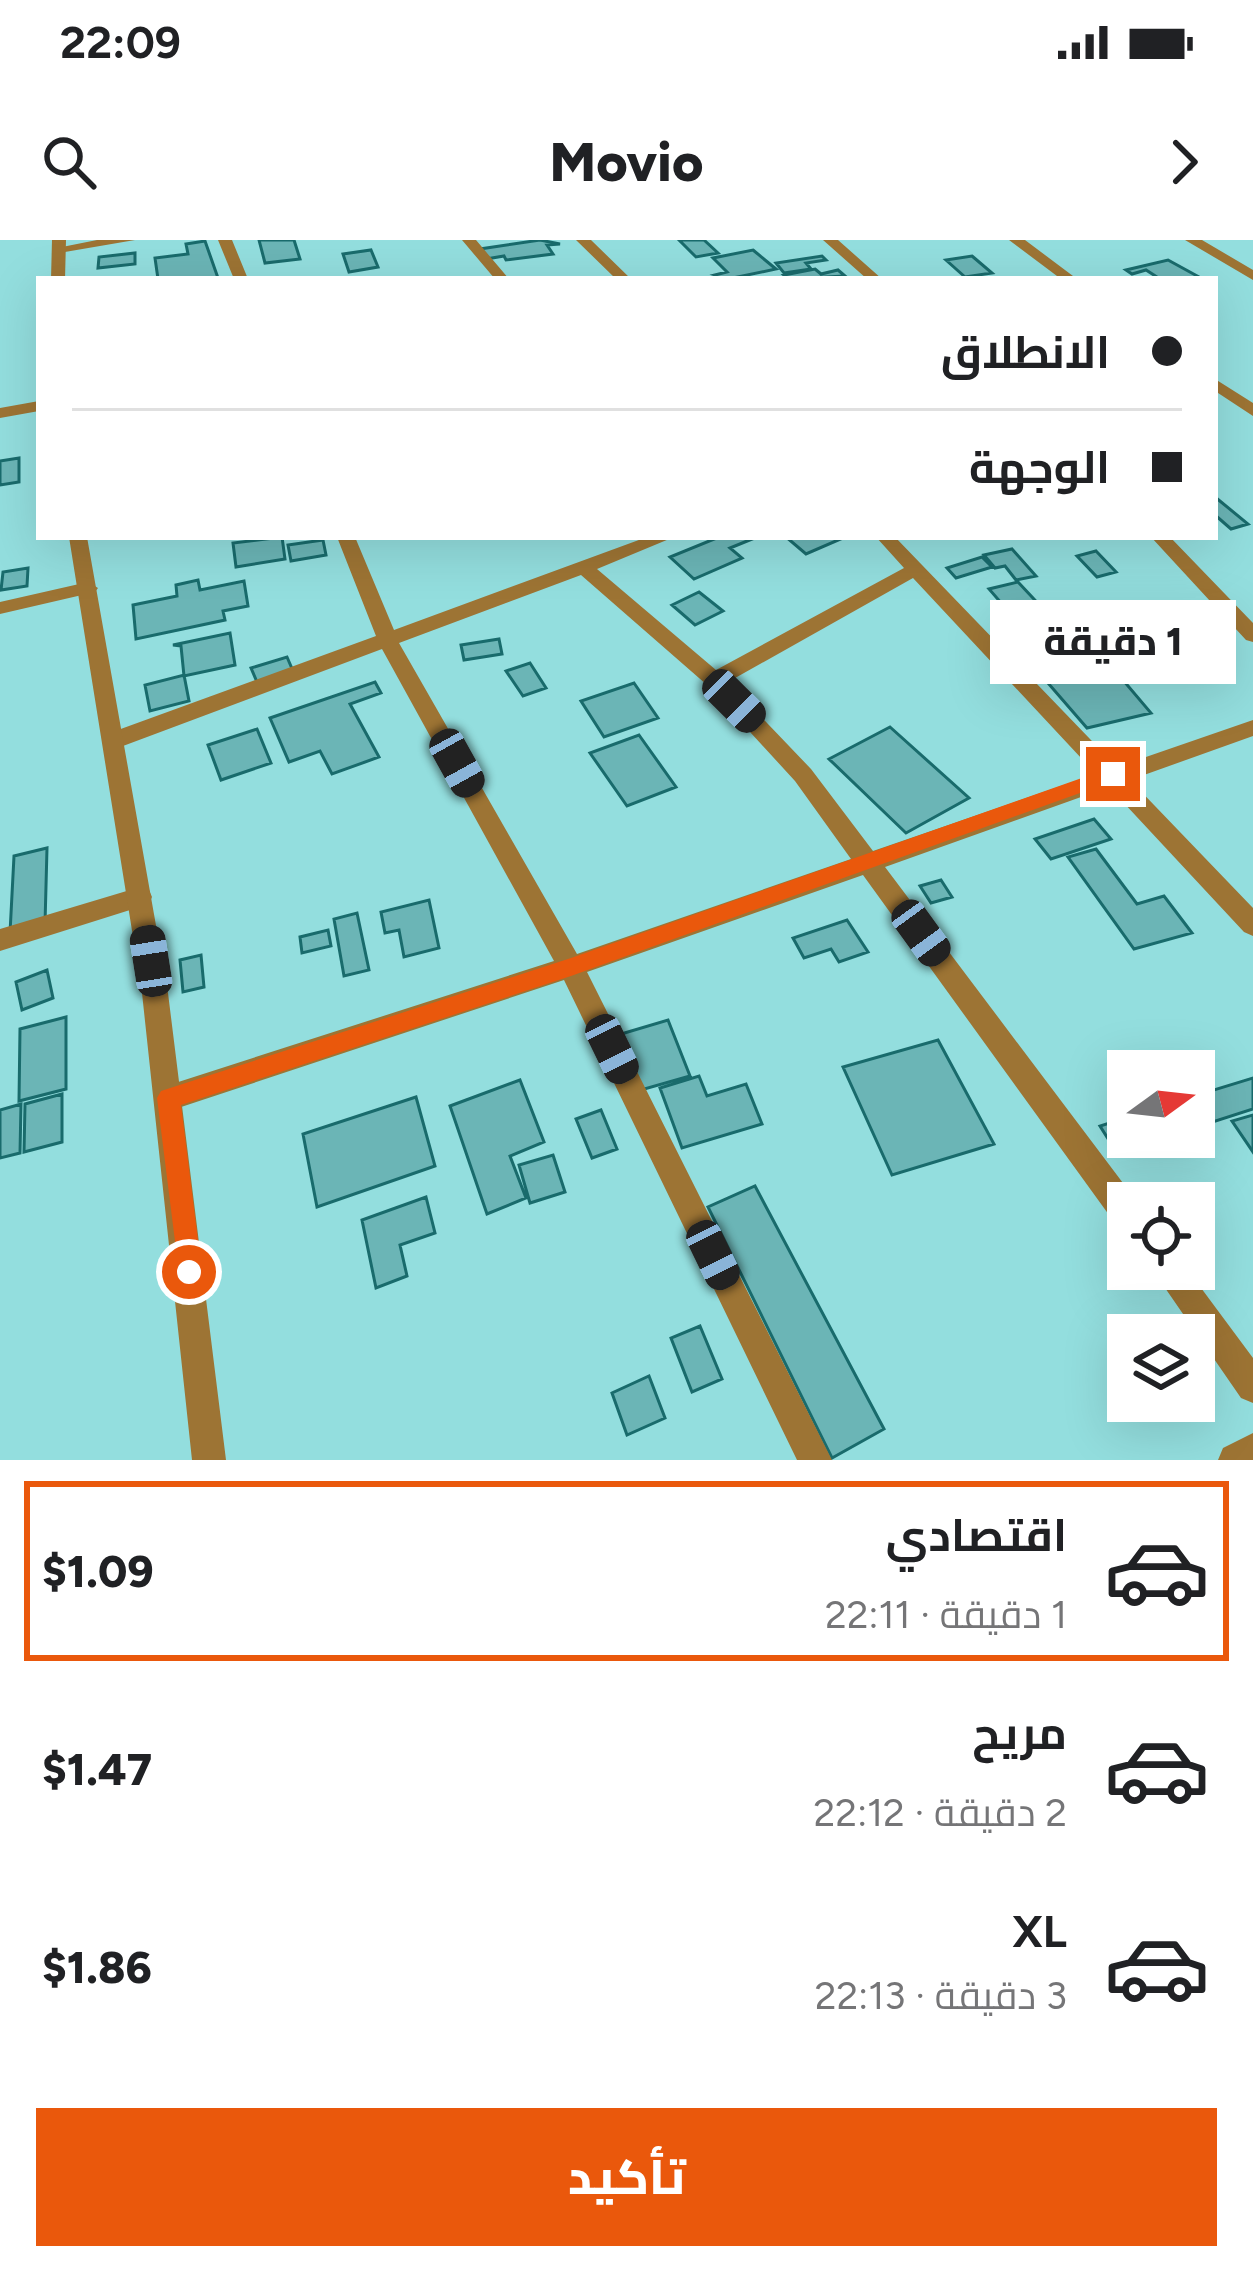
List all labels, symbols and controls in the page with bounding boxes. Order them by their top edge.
text: 22:09 [60,15,181,69]
icon: search [36,129,102,195]
icon: forward [1151,129,1217,195]
text: Movio [550,130,703,195]
text: الانطلاق [941,325,1110,379]
text: الوجهة [969,440,1110,494]
callout: 1 دقيقة [990,600,1236,684]
text: 1 دقيقة [1043,618,1183,665]
car [696,663,772,739]
car [424,723,490,803]
route end [1086,747,1140,801]
car [885,893,957,973]
car [128,923,174,999]
car [580,1009,644,1089]
north arrow [1107,1050,1215,1158]
map controls [1107,1050,1215,1422]
button: locate [1107,1182,1215,1290]
car [681,1215,745,1295]
route start [162,1245,216,1299]
button: layers [1107,1314,1215,1422]
text: اقتصادي [886,1508,1067,1562]
icon: car [1103,1517,1211,1625]
text: $1.09 [42,1544,154,1598]
text: 1 دقيقة · 22:11 [825,1591,1067,1638]
text: مريح [972,1706,1067,1760]
icon: car [1103,1715,1211,1823]
text: $1.47 [42,1742,152,1796]
text: 2 دقيقة · 22:12 [814,1789,1067,1836]
text: XL [1012,1904,1067,1958]
icon: car [1103,1913,1211,2021]
text: $1.86 [42,1940,152,1994]
text: 3 دقيقة · 22:13 [815,1972,1067,2019]
button: تأكيد [36,2108,1217,2246]

